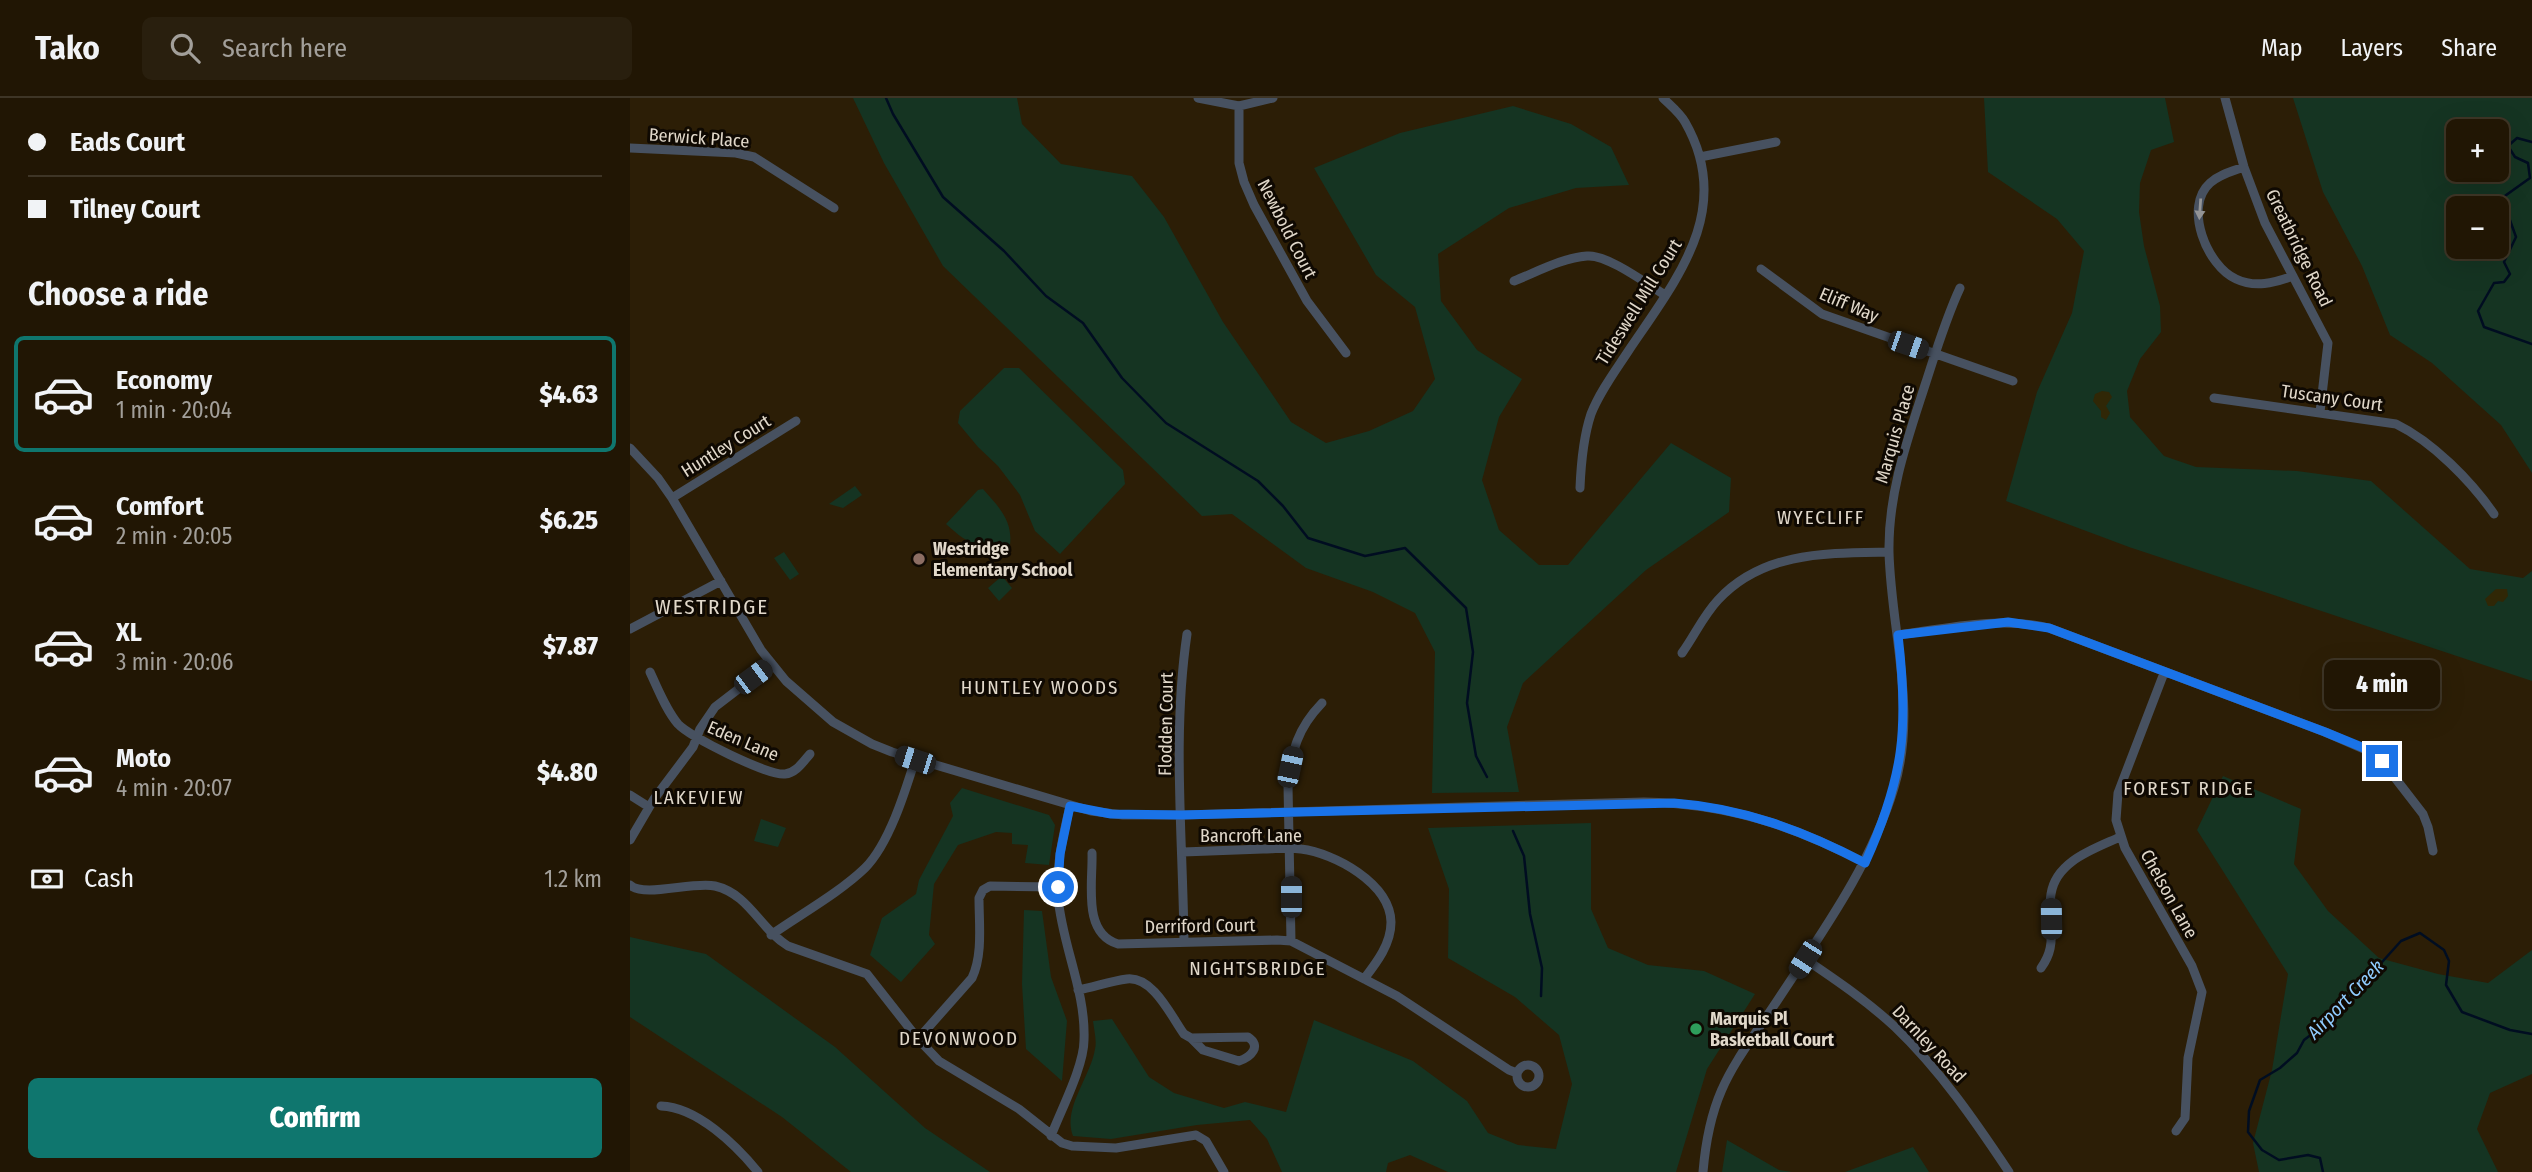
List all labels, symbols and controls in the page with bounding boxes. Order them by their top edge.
search box [142,17,632,80]
text: Tako [35,28,100,68]
icon: search [166,29,204,67]
text: Search here [222,33,347,64]
text: Map [2261,34,2303,62]
text: Layers [2341,34,2403,62]
text: Share [2441,34,2497,62]
map controls [2446,119,2509,259]
button: + [2446,119,2509,182]
street label: Berwick Place [648,124,750,152]
text: Eads Court [70,127,185,158]
street label: Newbold Court [1252,175,1322,283]
street label: Greatbridge Road [2261,186,2337,310]
text: Tilney Court [70,194,200,225]
button: − [2446,196,2509,259]
one-way arrow [2194,199,2205,221]
street label: Tideswell Mill Court [1591,235,1687,369]
text: Choose a ride [28,275,209,313]
street label: Eliff Way [1816,283,1882,327]
car [1885,328,1932,362]
icon: car [32,363,95,426]
text: Economy [116,365,212,396]
text: $4.63 [539,379,598,410]
street label: Tuscany Court [2280,380,2384,416]
street label: Marquis Place [1870,382,1920,486]
text: 1 min · 20:04 [116,396,232,424]
street label: Huntley Court [677,410,775,482]
icon: car [32,489,95,552]
text: Comfort [116,491,204,522]
text: $6.25 [540,505,598,536]
district label: WYECLIFF [1777,506,1865,529]
text: 2 min · 20:05 [116,522,232,550]
place label: Westridge Elementary School [933,538,1072,581]
marker: Westridge Elementary School [911,551,927,567]
district label: WESTRIDGE [655,594,769,620]
icon: car [32,615,95,678]
text: XL [116,617,142,648]
text: $7.87 [543,631,598,662]
text: 3 min · 20:06 [116,648,233,676]
car [730,656,777,698]
callout: 4 min [2324,660,2440,708]
text: 4 min [2356,670,2408,698]
street label: Flodden Court [1154,672,1178,776]
district label: HUNTLEY WOODS [961,676,1119,699]
street label: Eden Lane [704,716,782,766]
icon: car [32,741,95,804]
text: Moto [116,743,171,774]
car [892,744,939,776]
car [1276,744,1305,790]
route end [2366,745,2398,777]
text: $4.80 [537,757,598,788]
text: 4 min · 20:07 [116,774,232,802]
district label: FOREST RIDGE [2123,777,2255,800]
district label: LAKEVIEW [653,786,745,809]
street label: Bancroft Lane [1200,825,1302,847]
street label: Chelson Lane [2136,846,2202,942]
icon: cash [28,860,66,898]
text: Cash [84,863,134,894]
text: 1.2 km [544,865,602,893]
route start [1042,871,1074,903]
car [1281,876,1302,918]
car [2041,898,2062,940]
street label: Derriford Court [1144,914,1256,938]
car [1785,936,1826,982]
water label: Airport Creek [2301,955,2389,1044]
district label: NIGHTSBRIDGE [1189,957,1327,980]
street label: Darnley Road [1888,1001,1970,1087]
place label: Marquis Pl Basketball Court [1710,1008,1835,1051]
marker: Marquis Pl Basketball Court [1688,1021,1704,1037]
district label: DEVONWOOD [899,1027,1019,1050]
button: Confirm [28,1078,602,1158]

